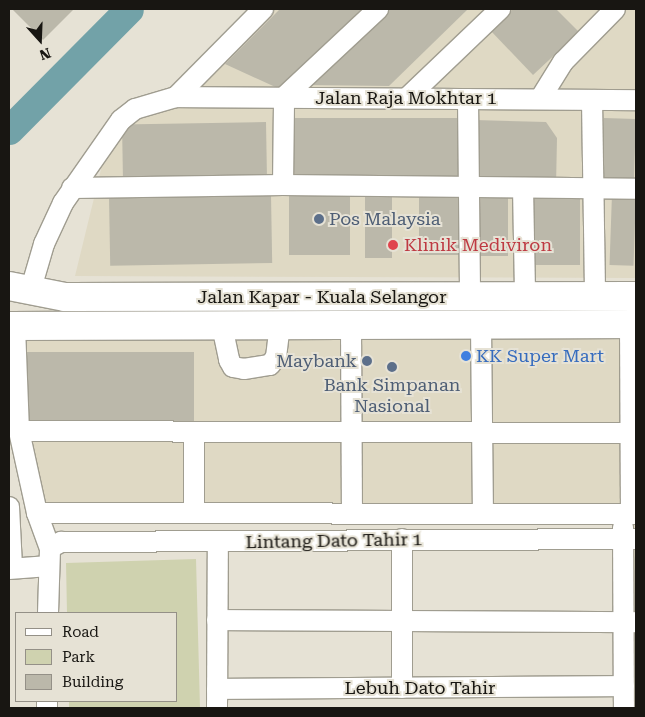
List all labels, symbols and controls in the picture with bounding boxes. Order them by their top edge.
north arrow [15,15,65,65]
text: N [37,45,53,63]
street label: Jalan Raja Mokhtar 1 [315,87,497,109]
place label: Pos Malaysia [329,208,440,230]
marker: Pos Malaysia [313,213,325,225]
place label: Klinik Mediviron [404,234,552,256]
marker: Klinik Mediviron [386,238,400,252]
street label: Jalan Kapar - Kuala Selangor [197,286,447,308]
place label: KK Super Mart [476,345,604,367]
place label: Maybank [276,350,357,372]
marker: KK Super Mart [460,350,472,362]
marker: Maybank [361,355,373,367]
marker: Bank Simpanan Nasional [386,361,398,373]
place label: Bank Simpanan Nasional [324,375,460,418]
street label: Lintang Dato Tahir 1 [245,529,423,553]
legend [15,612,178,702]
text: Road [62,623,99,641]
text: Park [62,648,95,666]
text: Building [62,673,123,691]
street label: Lebuh Dato Tahir [345,677,495,699]

